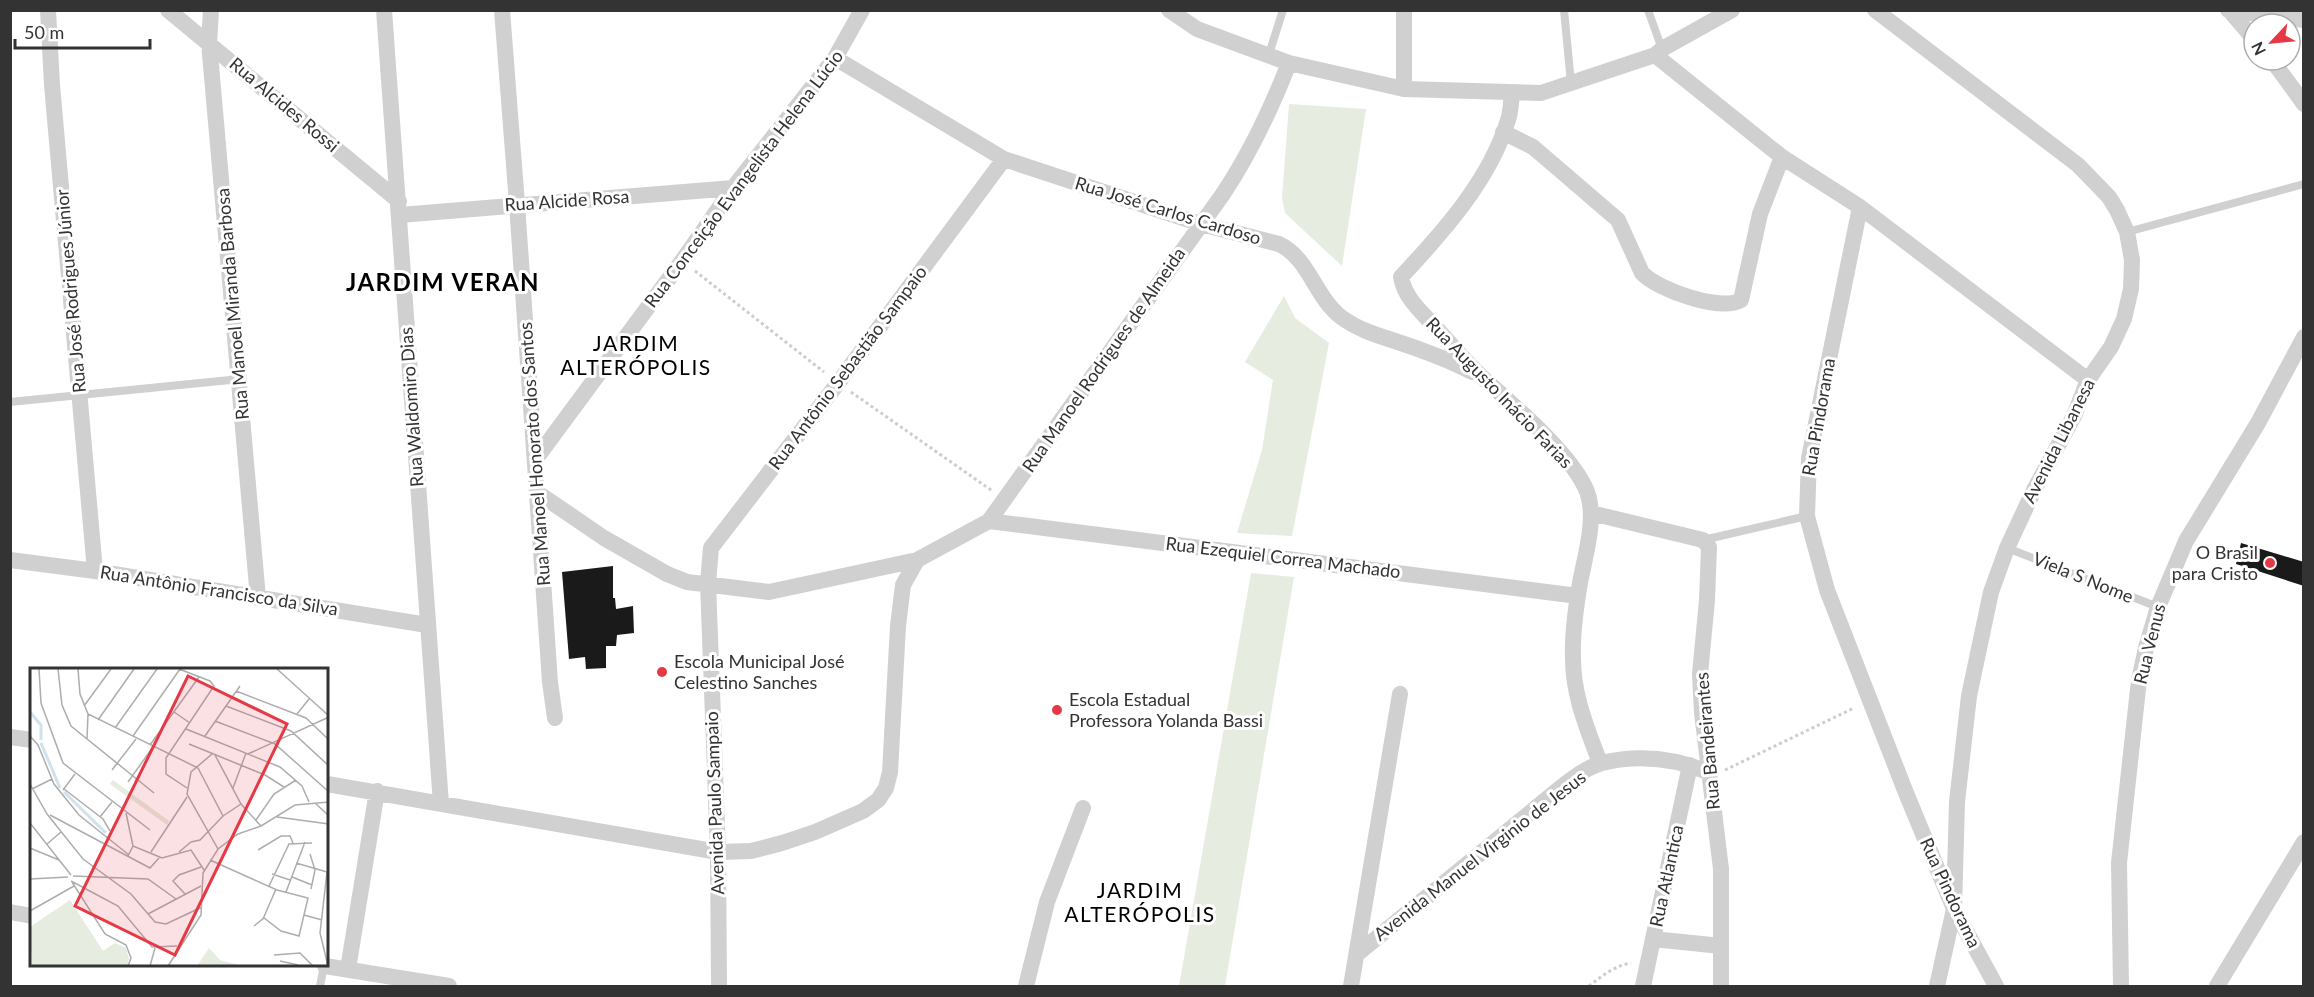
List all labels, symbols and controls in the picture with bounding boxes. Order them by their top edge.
scale bar [15,12,150,50]
north arrow [2242,12,2302,72]
text: 50 m [24,21,64,43]
text: N [2247,39,2269,58]
street label: Rua Conceição Evangelista Helena Lúcio [639,45,847,311]
street label: Rua Alcides Rossi [225,52,344,156]
street label: Rua José Carlos Cardoso [1073,171,1264,249]
street label: Rua Alcide Rosa [504,185,630,215]
street label: Rua Manoel Miranda Barbosa [211,187,253,421]
street label: Rua José Rodrigues Júnior [50,188,90,394]
street label: Rua Manoel Rodrigues de Almeida [1017,243,1189,476]
street label: Rua Antônio Sebastião Sampaio [763,261,931,474]
district label: JARDIM VERAN [346,267,540,296]
street label: Rua Augusto Inácio Farias [1422,312,1578,473]
street label: Rua Manoel Honorato dos Santos [514,321,554,587]
street label: Rua Waldomiro Dias [394,326,428,488]
district label: JARDIM ALTERÓPOLIS [560,330,712,379]
street label: Rua Pindorama [1797,356,1839,477]
street label: Avenida Libanesa [2017,375,2099,507]
street label: Rua Ezequiel Correa Machado [1165,532,1402,582]
place label: O Brasil para Cristo [2172,541,2258,584]
street label: Viela S Nome [2030,547,2137,607]
marker: O Brasil para Cristo [2263,556,2277,570]
street label: Rua Antônio Francisco da Silva [99,560,340,620]
street label: Rua Venus [2128,601,2170,686]
place label: Escola Municipal José Celestino Sanches [674,650,845,693]
marker: Escola Municipal José Celestino Sanches [655,665,669,679]
inset map [30,668,328,967]
street label: Rua Bandeirantes [1690,671,1724,811]
place label: Escola Estadual Professora Yolanda Bassi [1069,688,1263,731]
marker: Escola Estadual Professora Yolanda Bassi [1050,703,1064,717]
street label: Avenida Paulo Sampaio [700,711,728,895]
street label: Avenida Manuel Virginio de Jesus [1369,765,1590,945]
street label: Rua Atlantica [1644,823,1688,929]
street label: Rua Pindorama [1916,834,1986,951]
district label: JARDIM ALTERÓPOLIS [1064,877,1216,926]

